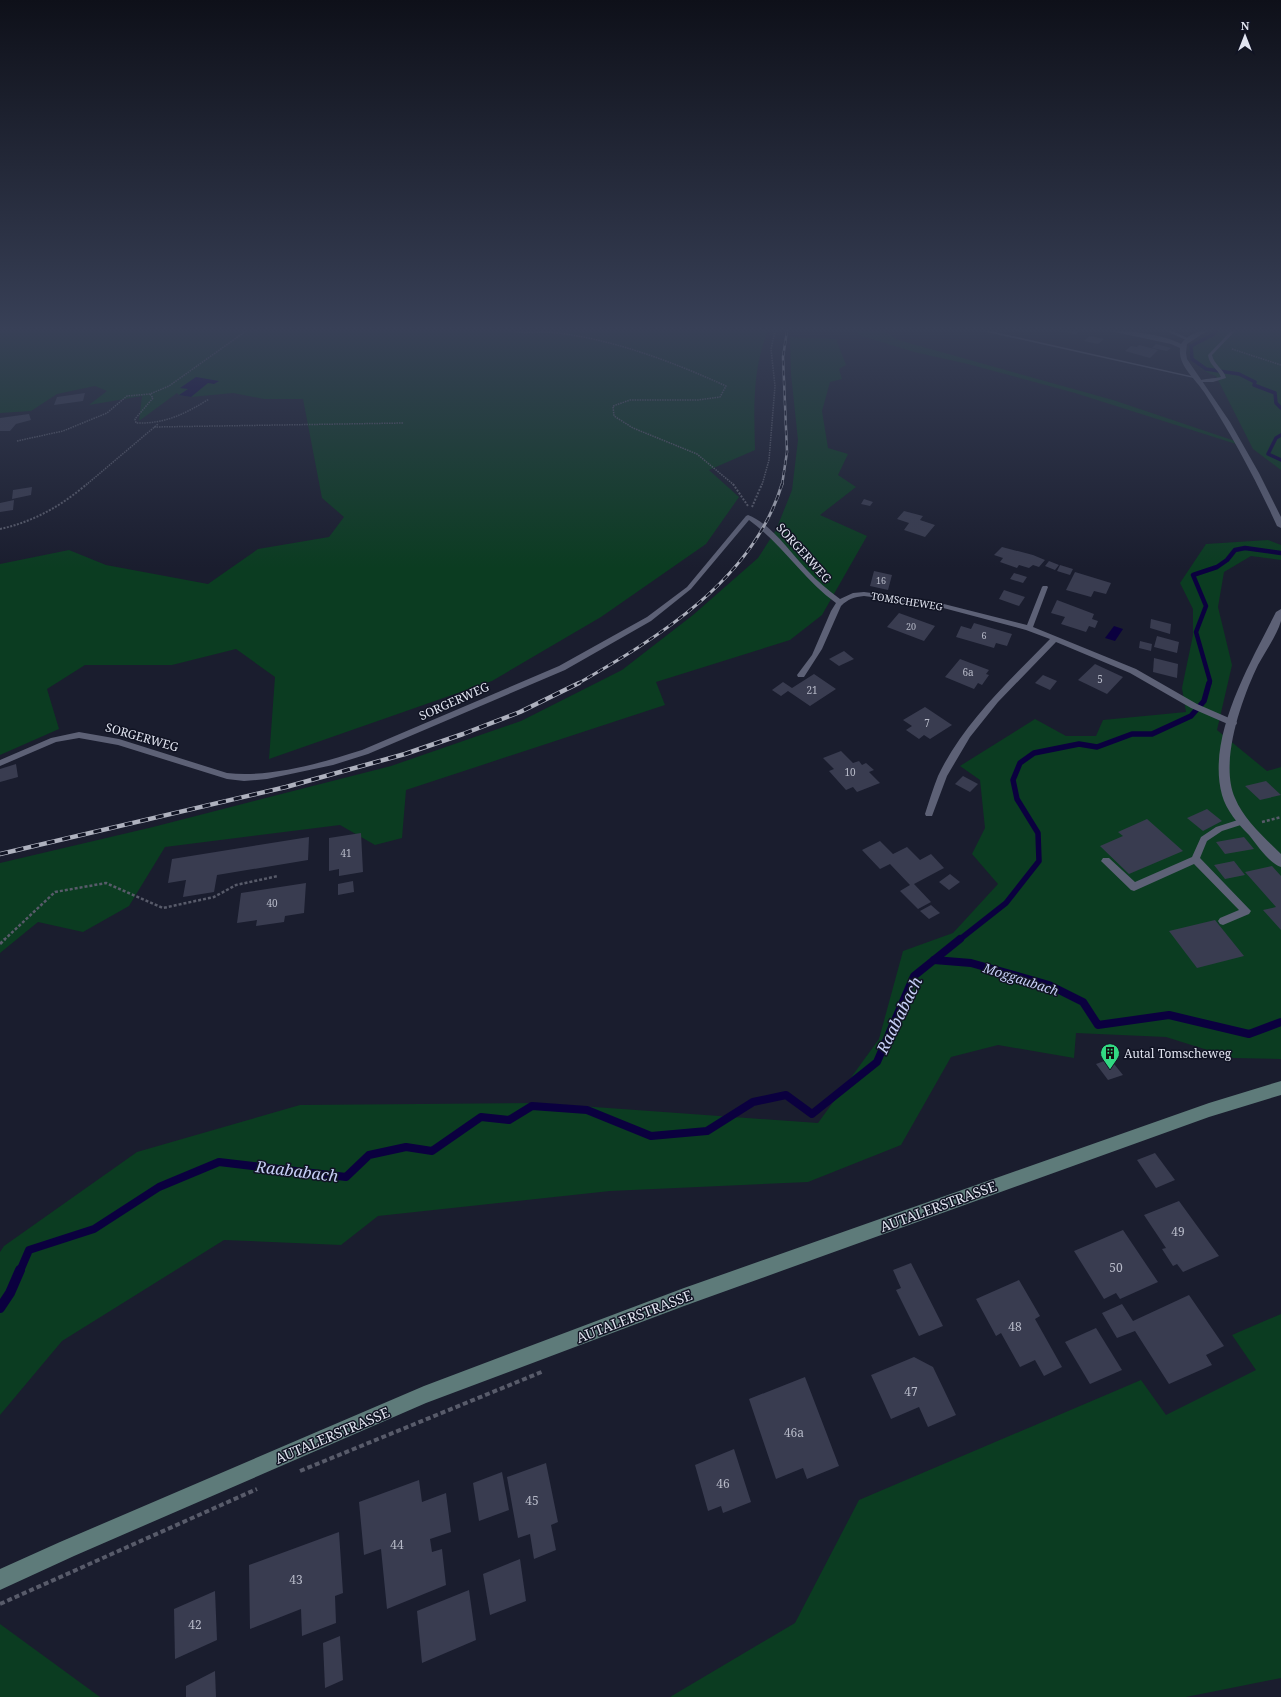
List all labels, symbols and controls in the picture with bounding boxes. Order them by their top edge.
north arrow [1225,16,1265,56]
text: N [1241,18,1250,33]
street label: SORGERWEG [773,519,836,587]
house number: 16 [876,574,886,587]
street label: TOMSCHEWEG [870,588,944,614]
house number: 20 [906,620,916,633]
house number: 6 [981,629,987,642]
house number: 6a [962,665,974,679]
house number: 5 [1097,672,1103,686]
street label: SORGERWEG [416,678,492,724]
house number: 21 [806,683,818,697]
house number: 7 [924,716,930,730]
street label: SORGERWEG [103,718,181,756]
house number: 10 [844,765,856,779]
house number: 41 [340,846,352,860]
house number: 40 [266,896,278,910]
water label: Moggaubach [980,958,1061,1000]
water label: Raababach [870,972,927,1058]
building icon: Autal Tomscheweg [1099,1042,1121,1070]
place label: Autal Tomscheweg [1124,1045,1232,1062]
water label: Raababach [253,1155,340,1187]
street label: AUTALERSTRASSE [877,1176,999,1236]
house number: 49 [1171,1223,1185,1240]
house number: 50 [1109,1259,1123,1276]
street label: AUTALERSTRASSE [573,1285,695,1347]
house number: 48 [1008,1318,1022,1335]
house number: 47 [904,1383,918,1400]
street label: AUTALERSTRASSE [272,1402,392,1468]
house number: 46a [784,1424,804,1441]
house number: 46 [716,1475,730,1492]
house number: 45 [525,1492,539,1509]
house number: 44 [390,1536,404,1553]
house number: 43 [289,1571,303,1588]
house number: 42 [188,1616,202,1633]

